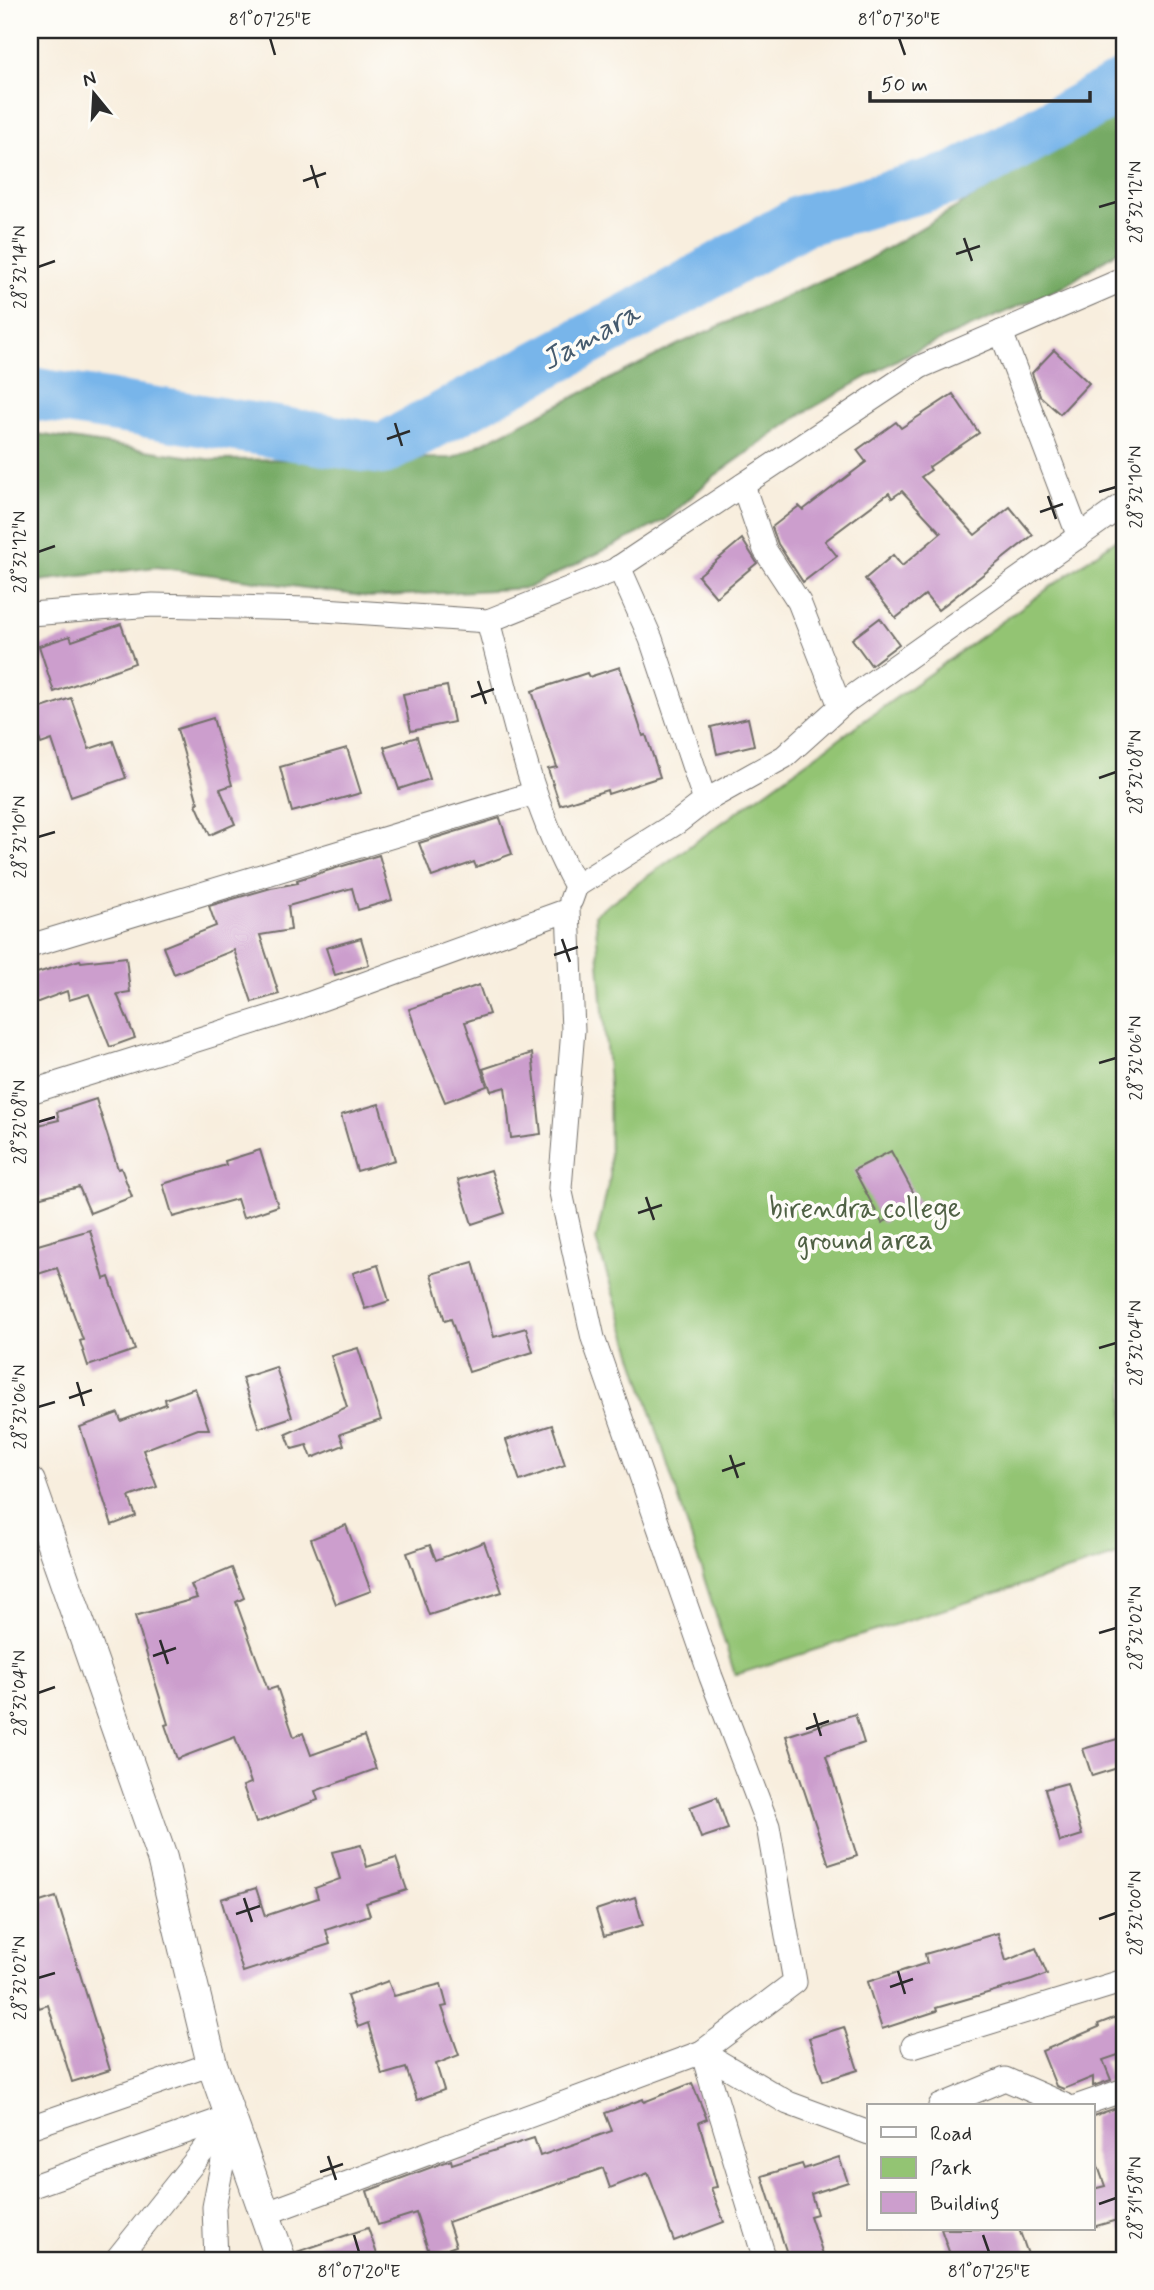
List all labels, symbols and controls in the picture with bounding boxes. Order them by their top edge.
text: 81°07'25"E [229,8,311,32]
text: 81°07'30"E [858,8,940,32]
north arrow [60,60,130,130]
scale bar [870,60,1091,104]
text: N [79,65,99,93]
text: 50 m [881,71,928,99]
text: 28°32'12"N [1124,161,1148,243]
text: 28°32'14"N [8,225,32,309]
water label: Jamara [534,294,648,380]
text: 28°32'10"N [1124,445,1148,529]
text: 28°32'12"N [8,511,32,593]
text: 28°32'08"N [1124,730,1148,814]
text: 28°32'10"N [8,795,32,879]
text: 28°32'06"N [1124,1016,1148,1100]
text: 28°32'08"N [8,1080,32,1164]
park label: birendra college ground area [769,1191,961,1260]
text: 28°32'04"N [1124,1300,1148,1386]
text: 28°32'06"N [8,1365,32,1449]
text: 28°32'02"N [1124,1586,1148,1670]
text: 28°32'04"N [8,1650,32,1736]
text: 28°32'00"N [1124,1870,1148,1956]
text: 28°32'02"N [8,1936,32,2020]
legend [867,2104,1094,2230]
text: Road [930,2120,972,2148]
text: Park [930,2154,972,2182]
text: 28°31'58"N [1124,2156,1148,2240]
text: Building [930,2190,1000,2220]
text: 81°07'20"E [317,2260,401,2284]
text: 81°07'25"E [948,2260,1030,2284]

